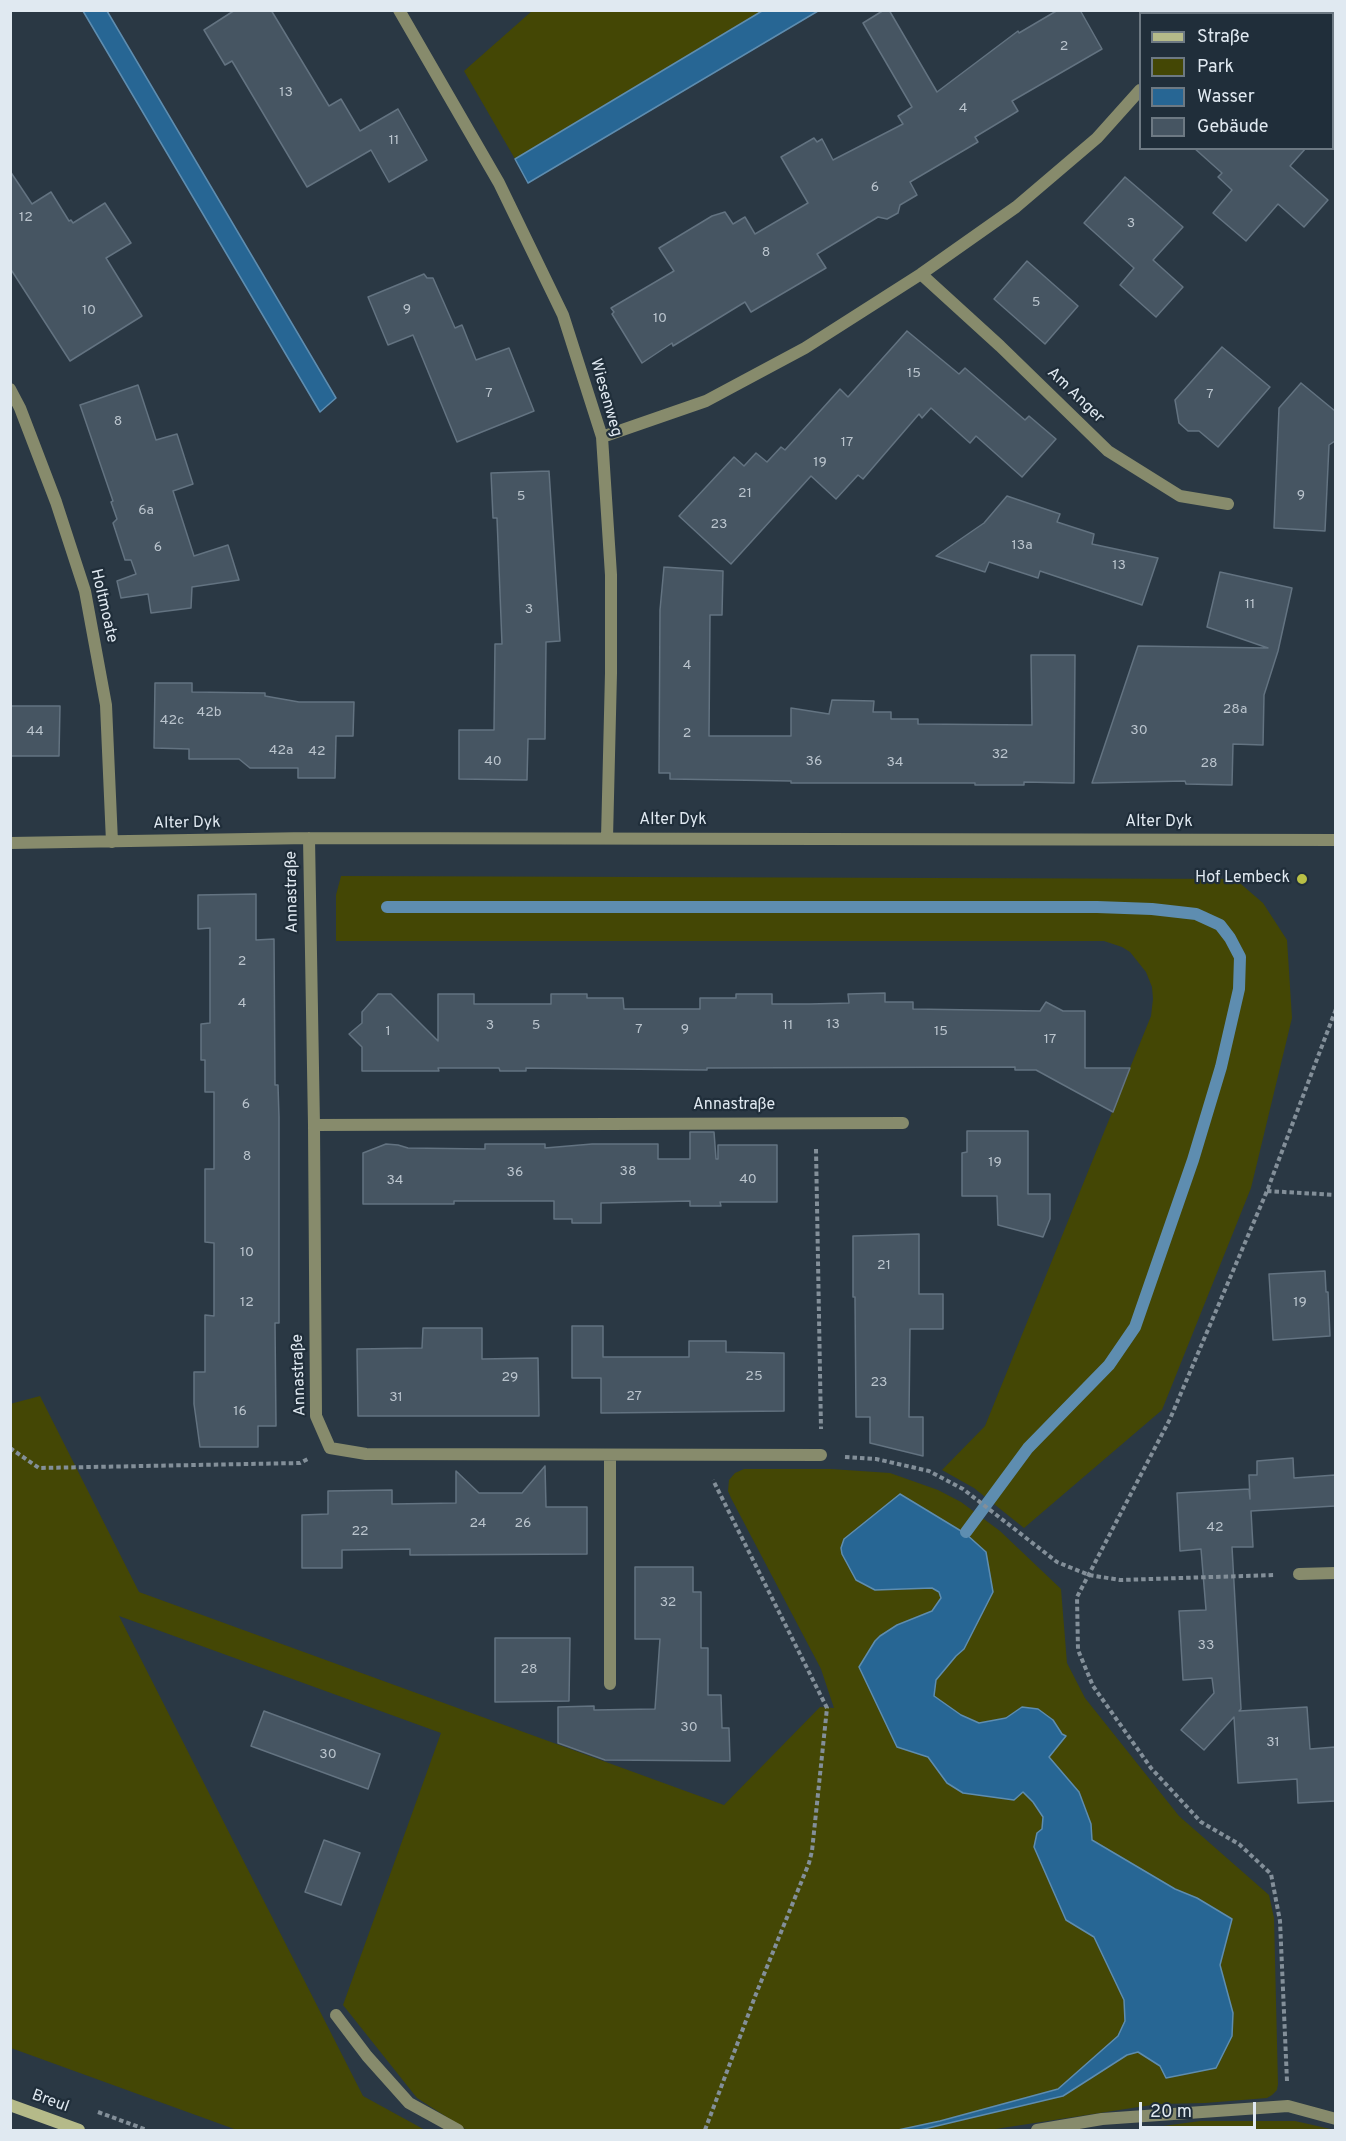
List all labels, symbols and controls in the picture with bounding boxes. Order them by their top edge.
legend [1139,12,1334,150]
text: Straße [1197,26,1249,49]
house number: 2 [1060,39,1068,55]
text: Park [1197,56,1234,79]
house number: 13 [279,85,293,101]
text: Wasser [1197,86,1255,109]
house number: 4 [959,101,967,117]
text: Gebäude [1197,116,1269,139]
house number: 11 [389,133,399,149]
house number: 6 [871,180,879,196]
house number: 12 [19,210,33,226]
house number: 3 [1127,216,1135,232]
house number: 8 [762,245,770,261]
house number: 5 [1032,295,1040,311]
house number: 9 [403,302,411,318]
house number: 10 [82,303,96,319]
house number: 10 [653,311,667,327]
street label: Wiesenweg [585,357,625,439]
street label: Am Anger [1042,364,1108,428]
house number: 15 [907,366,921,382]
house number: 7 [485,386,493,402]
house number: 7 [1206,387,1214,403]
house number: 8 [114,414,122,430]
house number: 17 [841,435,853,451]
house number: 19 [813,455,827,471]
house number: 21 [738,486,752,502]
house number: 9 [1297,488,1305,504]
house number: 5 [517,489,525,505]
house number: 6a [138,503,154,519]
house number: 23 [711,517,727,533]
house number: 13a [1011,538,1033,554]
house number: 6 [154,540,162,556]
house number: 13 [1112,558,1126,574]
street label: Holtmoate [85,567,121,645]
house number: 11 [1245,597,1255,613]
house number: 3 [525,602,533,618]
house number: 4 [683,658,691,674]
house number: 28a [1223,702,1247,718]
house number: 42b [196,705,222,721]
house number: 42c [160,713,184,729]
house number: 30 [1130,723,1148,739]
house number: 44 [26,724,44,740]
house number: 2 [683,726,691,742]
house number: 42a [269,743,293,759]
house number: 42 [308,744,326,760]
house number: 32 [992,747,1008,763]
house number: 40 [484,754,502,770]
house number: 36 [806,754,822,770]
house number: 34 [886,755,904,771]
house number: 28 [1200,756,1218,772]
street label: Alter Dyk [639,811,707,831]
street label: Alter Dyk [1125,813,1193,833]
street label: Alter Dyk [153,814,221,834]
street label: Annastraße [283,851,303,933]
place label: Hof Lembeck [1195,869,1290,889]
marker: Hof Lembeck [1295,872,1309,886]
house number: 2 [238,954,246,970]
house number: 4 [238,996,246,1012]
house number: 13 [826,1017,840,1033]
house number: 3 [486,1018,494,1034]
house number: 5 [532,1018,540,1034]
house number: 11 [783,1018,793,1034]
house number: 7 [635,1022,643,1038]
house number: 9 [681,1022,689,1038]
house number: 1 [385,1024,391,1040]
house number: 15 [934,1024,948,1040]
house number: 17 [1044,1032,1056,1048]
street label: Annastraße [693,1096,775,1116]
house number: 6 [242,1097,250,1113]
house number: 8 [243,1149,251,1165]
house number: 19 [988,1155,1002,1171]
house number: 38 [620,1164,636,1180]
house number: 36 [507,1165,523,1181]
house number: 40 [739,1172,757,1188]
house number: 34 [386,1173,404,1189]
house number: 10 [240,1245,254,1261]
house number: 21 [877,1258,891,1274]
house number: 12 [240,1295,254,1311]
house number: 19 [1293,1295,1307,1311]
street label: Annastraße [289,1334,311,1416]
house number: 25 [745,1369,763,1385]
house number: 29 [502,1370,518,1386]
house number: 23 [871,1375,887,1391]
house number: 27 [626,1389,642,1405]
house number: 31 [389,1390,403,1406]
house number: 16 [233,1404,247,1420]
house number: 24 [469,1516,487,1532]
house number: 26 [515,1516,531,1532]
house number: 42 [1206,1520,1224,1536]
house number: 22 [351,1524,369,1540]
house number: 32 [660,1595,676,1611]
house number: 33 [1198,1638,1214,1654]
house number: 28 [520,1662,538,1678]
house number: 30 [680,1720,698,1736]
house number: 31 [1266,1735,1280,1751]
house number: 30 [319,1747,337,1763]
street label: Breul [29,2086,71,2118]
scale bar [1142,2090,1259,2128]
text: 20 m [1150,2101,1192,2124]

